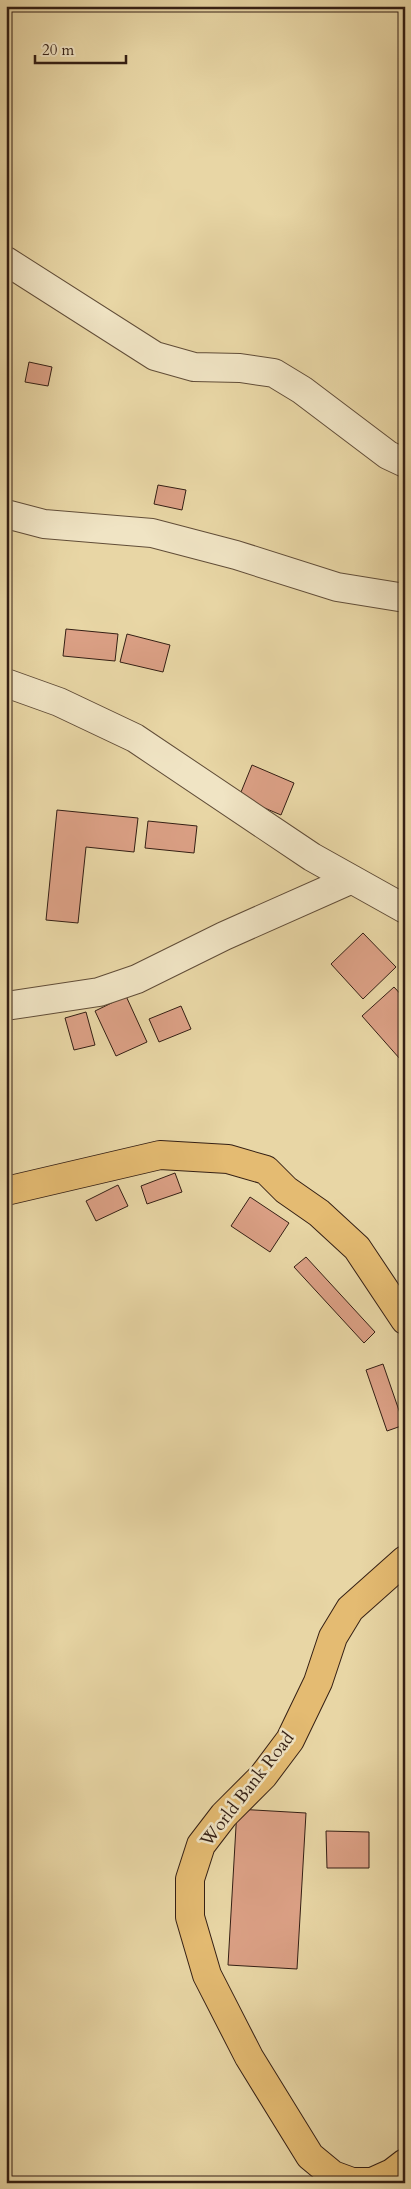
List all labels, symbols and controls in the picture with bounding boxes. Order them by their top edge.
scale bar [35,32,126,64]
text: 20 m [42,40,74,60]
street label: World Bank Road [194,1726,300,1853]

